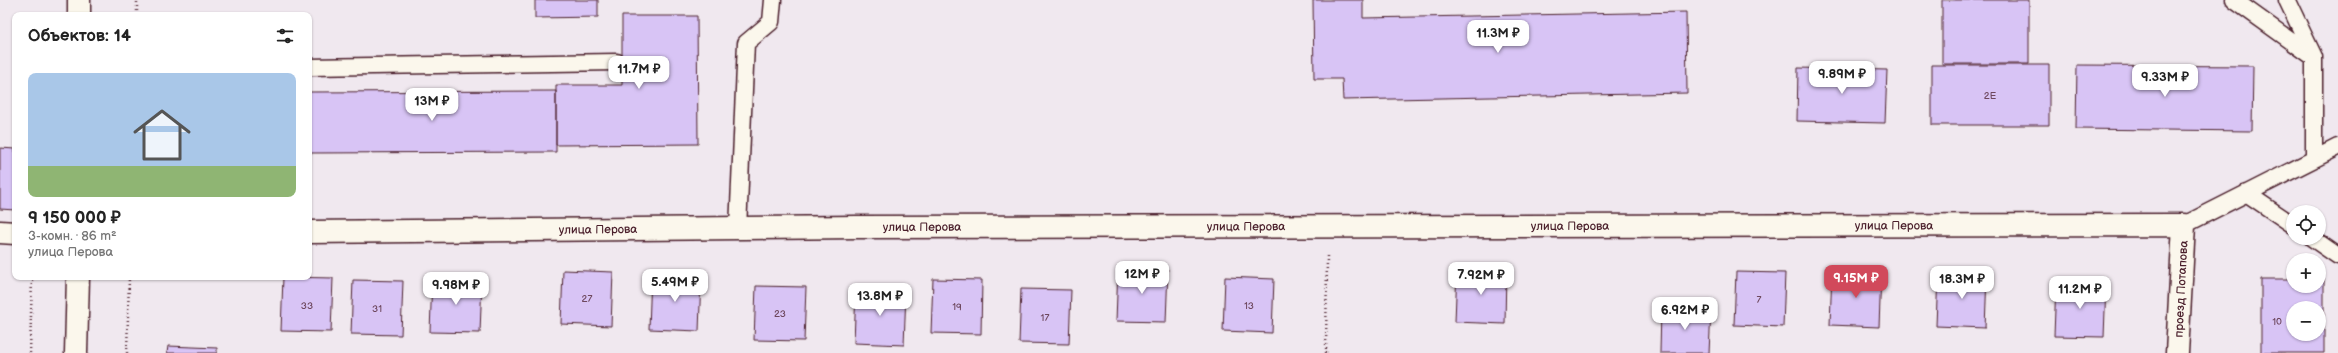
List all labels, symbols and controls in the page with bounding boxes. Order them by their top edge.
pin: 11.3M ₽ [1461,20,1535,54]
icon: filters [274,25,296,47]
text: 11.3M ₽ [1476,25,1520,41]
text: Объектов: 14 [28,26,131,46]
pin: 11.7M ₽ [602,56,676,90]
text: 11.7M ₽ [617,61,661,77]
pin: 9.89M ₽ [1805,61,1879,95]
pin: 9.33M ₽ [2128,64,2202,98]
text: 9.89M ₽ [1818,66,1866,82]
text: 9.33M ₽ [2141,69,2189,85]
pin: 13M ₽ [404,88,460,122]
house number: 2Е [1984,90,1997,102]
text: 13M ₽ [414,93,450,109]
icon: home [126,99,198,171]
map controls [2286,205,2326,341]
button: locate [2286,205,2326,245]
text: 9 150 000 ₽ [28,208,121,228]
street label: улица Перова [1855,218,1933,233]
street label: улица Перова [1207,219,1285,234]
street label: улица Перова [1531,219,1609,234]
street label: улица Перова [883,220,961,235]
street label: улица Перова [559,222,637,238]
text: 3-комн. · 86 m² [28,228,117,244]
street label: проезд Потапова [2171,240,2192,338]
text: улица Перова [28,244,113,260]
button: + [2286,253,2326,293]
pin: 12M ₽ [1114,261,1170,295]
pin: 7.92M ₽ [1444,262,1518,296]
pin: 9.15M ₽ [1819,265,1893,299]
text: 12M ₽ [1124,266,1160,282]
pin: 18.3M ₽ [1925,266,1999,300]
text: 7.92M ₽ [1457,267,1505,283]
pin: 5.49M ₽ [638,269,712,303]
text: 9.15M ₽ [1833,270,1879,286]
text: 18.3M ₽ [1939,271,1985,287]
pin: 9.98M ₽ [419,272,493,306]
text: 5.49M ₽ [651,274,699,290]
pin: 11.2M ₽ [2043,276,2117,310]
text: 9.98M ₽ [432,277,480,293]
text: 11.2M ₽ [2058,281,2102,297]
pin: 13.8M ₽ [843,283,917,317]
text: 13.8M ₽ [857,288,903,304]
house number: 27 [582,293,592,305]
house number: 7 [1757,294,1762,306]
pin: 6.92M ₽ [1648,297,1722,331]
house number: 33 [301,300,313,312]
house number: 13 [1244,300,1254,312]
house number: 19 [952,301,962,313]
button: − [2286,301,2326,341]
text: 6.92M ₽ [1661,302,1709,318]
house number: 31 [372,303,382,315]
house number: 23 [774,308,786,320]
house number: 17 [1041,312,1049,324]
house number: 10 [2272,316,2282,328]

